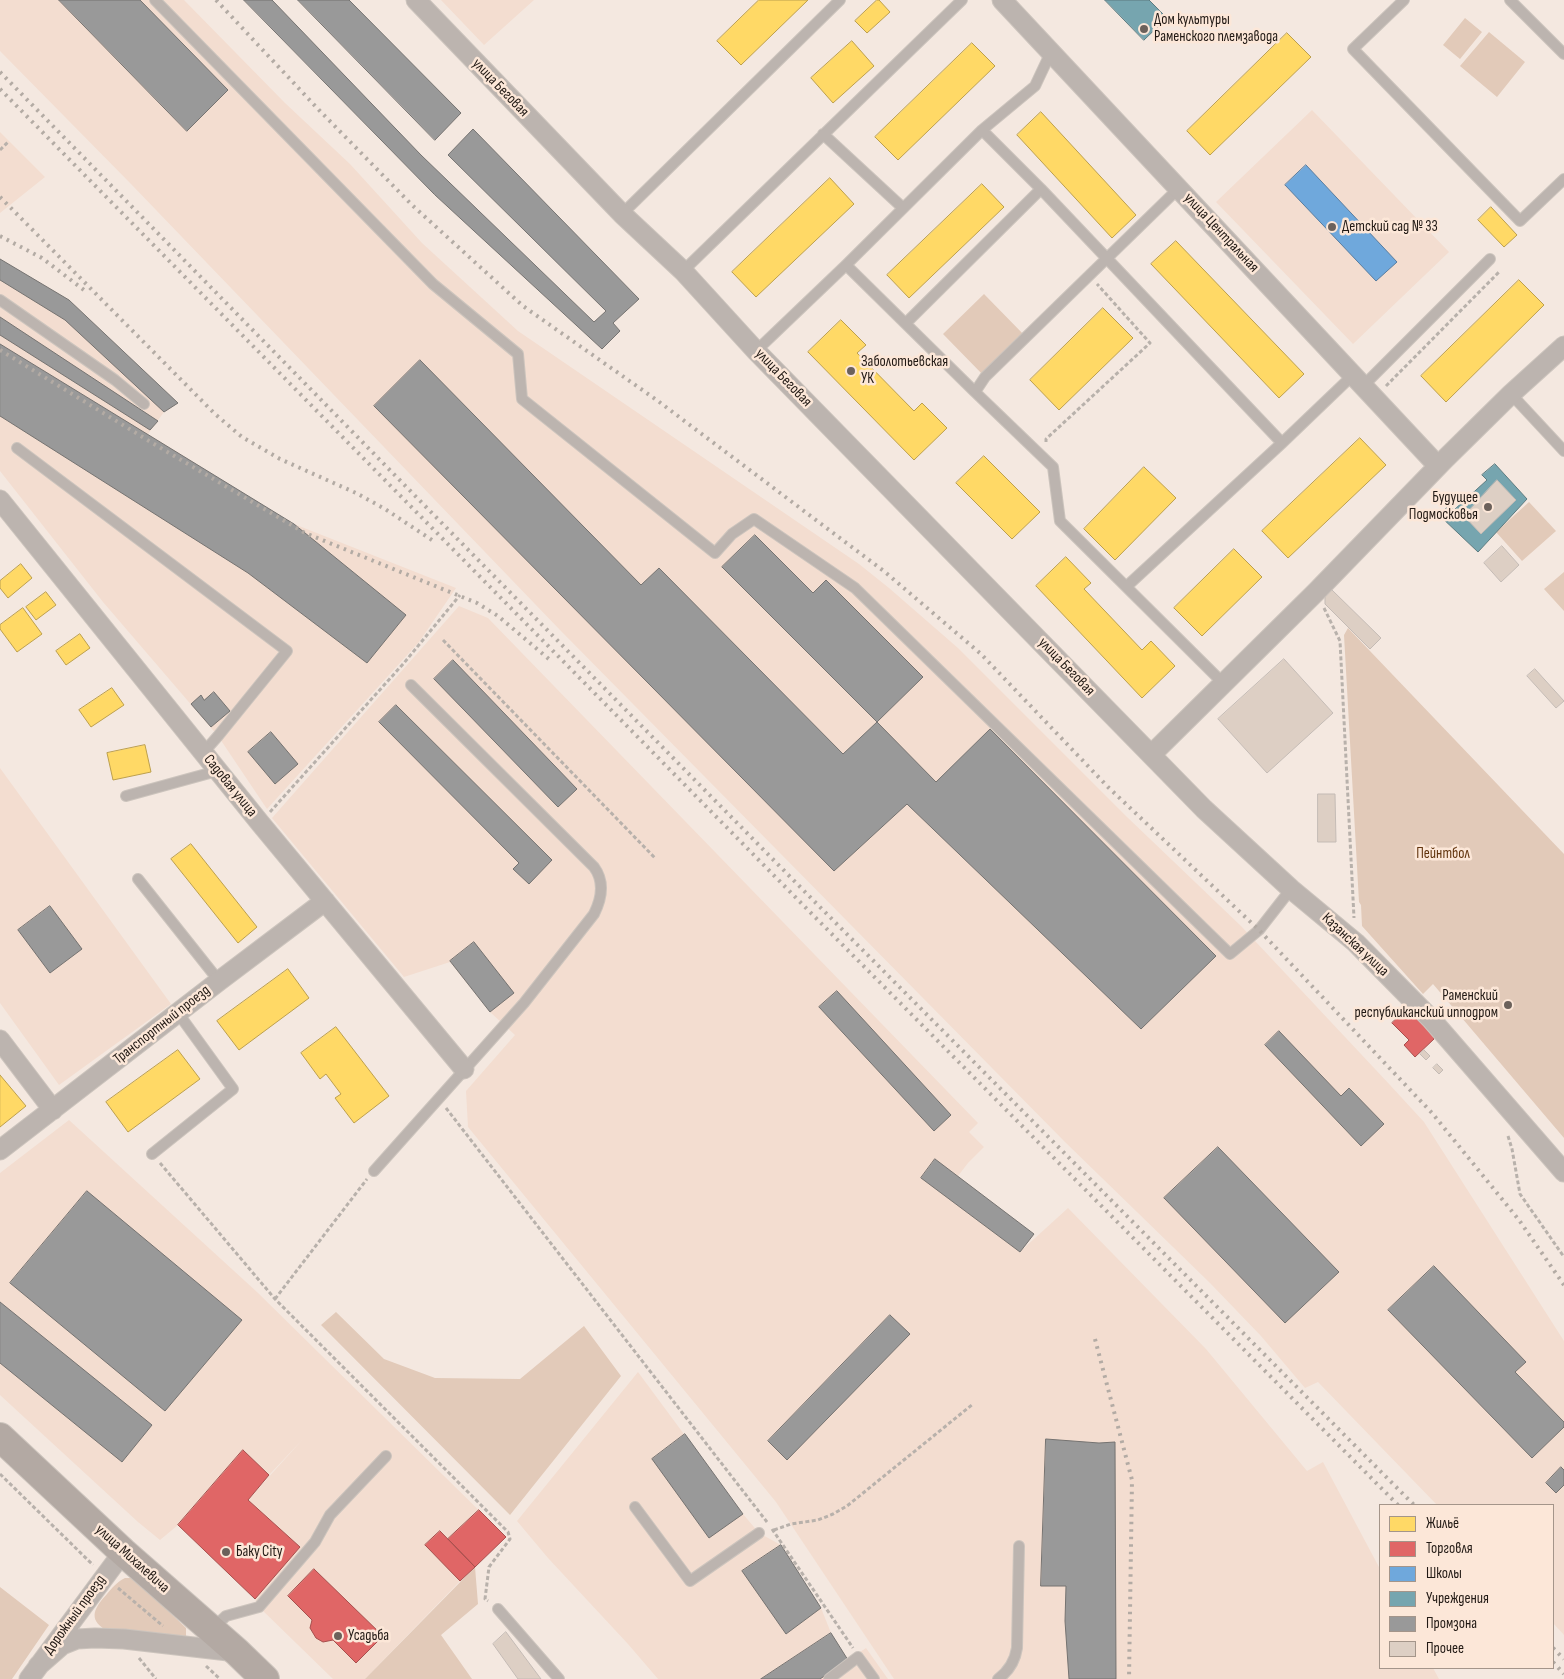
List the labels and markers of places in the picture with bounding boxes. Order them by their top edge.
place label: Дом культуры Раменского племзавода [1154,11,1278,46]
marker: Дом культуры Раменского племзавода [1138,23,1150,35]
place label: Детский сад № 33 [1342,218,1438,236]
marker: Детский сад № 33 [1326,221,1338,233]
place label: Заболотьевская УК [861,353,948,388]
marker: Заболотьевская УК [845,365,857,377]
place label: Будущее Подмосковья [1409,489,1478,524]
marker: Будущее Подмосковья [1482,501,1494,513]
place label: Раменский республиканский ипподром [1355,987,1498,1022]
marker: Раменский республиканский ипподром [1502,999,1514,1011]
place label: Баку City [236,1543,283,1561]
marker: Баку City [220,1546,232,1558]
place label: Усадьба [348,1627,389,1645]
marker: Усадьба [332,1630,344,1642]

